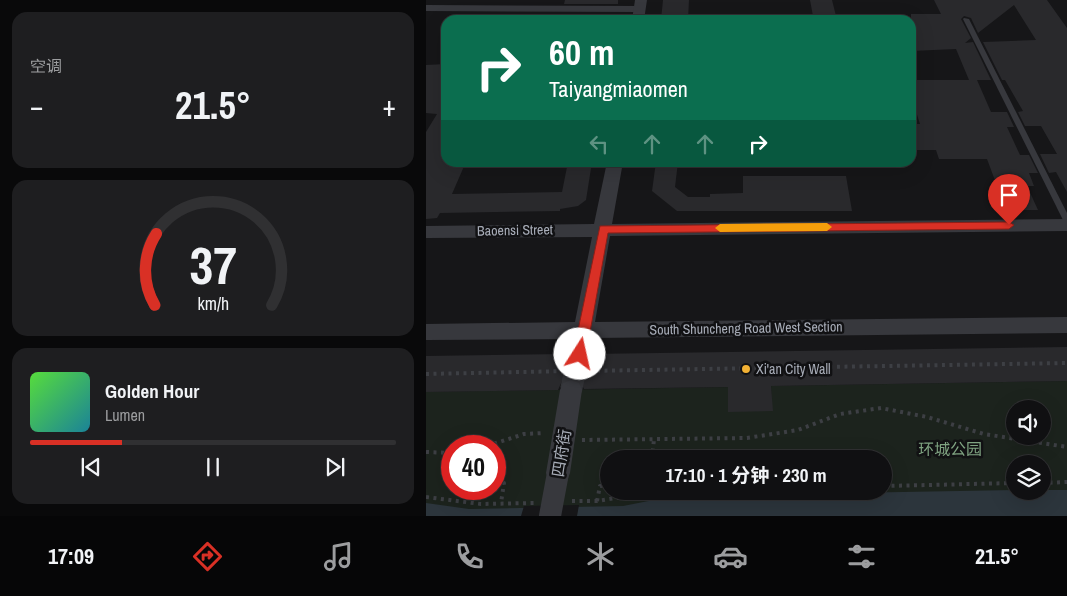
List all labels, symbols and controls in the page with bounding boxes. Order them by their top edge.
text: 60 m [549,29,614,76]
icon: right [466,35,531,100]
text: 空调 [30,55,62,77]
text: Taiyangmiaomen [549,74,688,104]
text: 21.5° [175,80,251,131]
text: − [30,87,43,125]
text: + [383,87,396,125]
icon: left [585,130,613,158]
icon: ahead [638,130,666,158]
icon: ahead [691,130,719,158]
icon: right [744,130,772,158]
pin [988,174,1030,225]
icon: arrive [995,181,1023,209]
street label: Baoensi Street [477,220,553,240]
text: 37 [189,230,237,300]
text: km/h [197,292,229,316]
street label: South Shuncheng Road West Section [649,317,843,339]
position arrow [553,327,605,379]
place label: Xi'an City Wall [756,360,831,378]
marker: Xi'an City Wall [740,363,752,375]
text: Golden Hour [105,378,199,404]
map controls [1006,400,1051,500]
button: sound [1006,400,1051,445]
text: Lumen [105,404,145,426]
street label: 四府街 [546,428,576,478]
speed limit sign: 40 [441,435,506,500]
park label: 环城公园 [918,438,982,460]
icon: previous [77,453,105,481]
icon: pause [199,453,227,481]
icon: next [321,453,349,481]
button: layers [1006,455,1051,500]
text: 17:10 · 1 分钟 · 230 m [665,462,827,488]
icon: directions [190,539,225,574]
icon: music [321,539,356,574]
icon: phone [452,539,487,574]
icon: climate [583,539,618,574]
icon: car [713,539,748,574]
icon: filters [844,539,879,574]
text: 17:09 [48,541,94,571]
text: 21.5° [975,541,1019,571]

